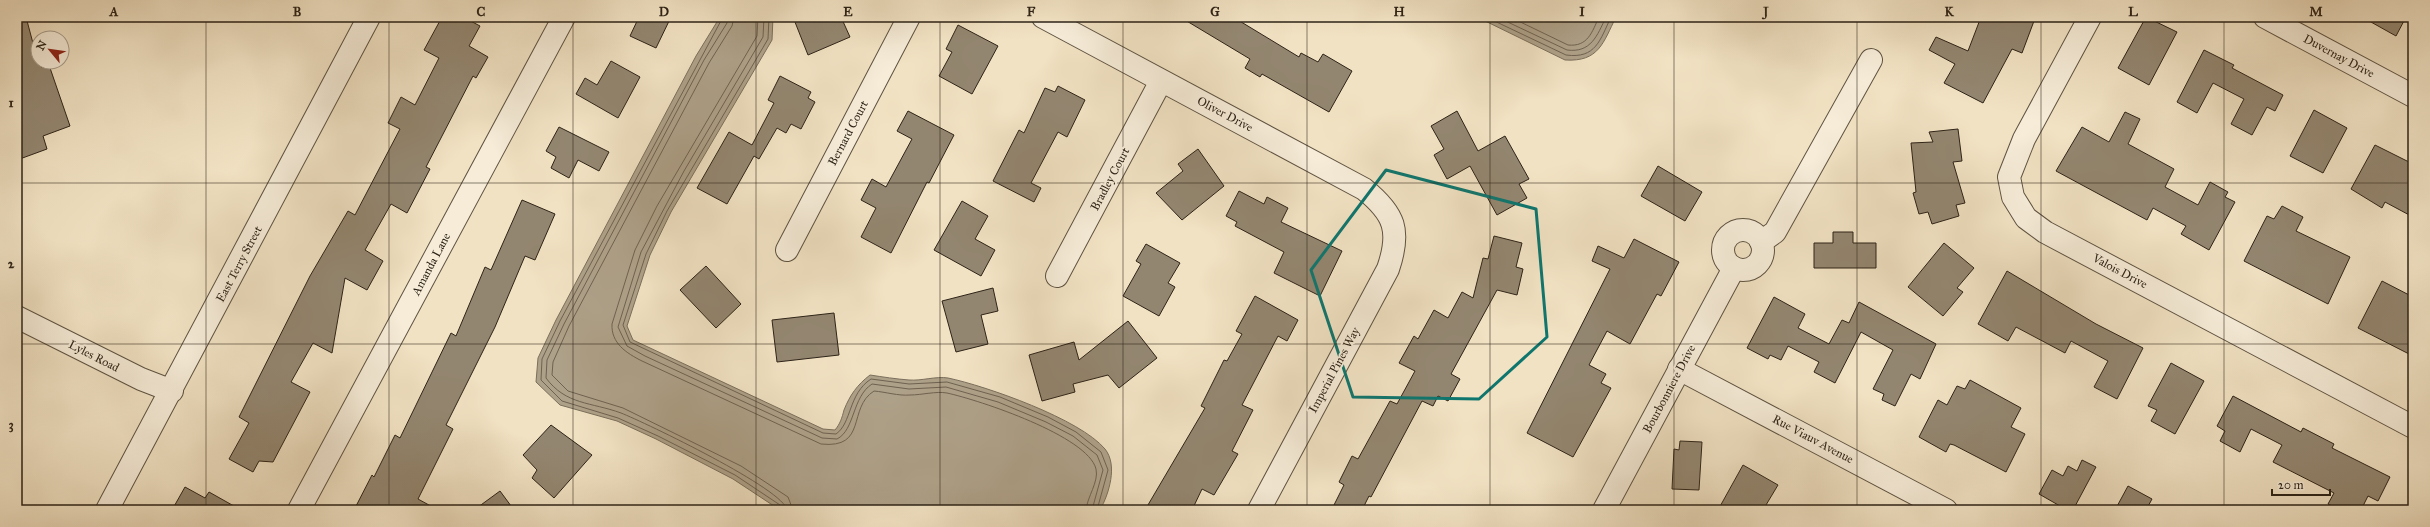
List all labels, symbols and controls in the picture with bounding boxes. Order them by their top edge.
text: A [109,4,119,20]
text: B [293,4,302,20]
text: C [477,4,486,20]
text: D [659,4,669,20]
text: E [843,4,853,20]
text: F [1027,4,1036,20]
text: G [1210,4,1220,20]
text: H [1393,4,1405,20]
text: I [1579,4,1585,20]
text: J [1761,4,1769,20]
text: K [1944,4,1954,20]
text: L [2128,4,2138,20]
text: M [2309,4,2323,20]
north arrow [30,30,70,70]
street label: Duvernay Drive [2301,31,2377,81]
text: N [34,38,50,53]
street label: Oliver Drive [1195,94,1255,134]
text: 1 [8,95,14,111]
street label: Bernard Court [825,97,871,168]
street label: Bradley Court [1088,144,1133,213]
street label: East Terry Street [213,223,265,304]
street label: Amanda Lane [408,230,453,299]
street label: Valois Drive [2089,250,2150,291]
text: 2 [8,256,15,272]
street label: Imperial Pines Way [1306,324,1363,415]
street label: Lyles Road [66,337,122,375]
street label: Bourbonniere Drive [1640,342,1698,436]
street label: Rue Viauv Avenue [1770,412,1856,466]
text: 3 [8,417,14,433]
scale bar [2272,471,2330,497]
text: 20 m [2278,478,2304,492]

